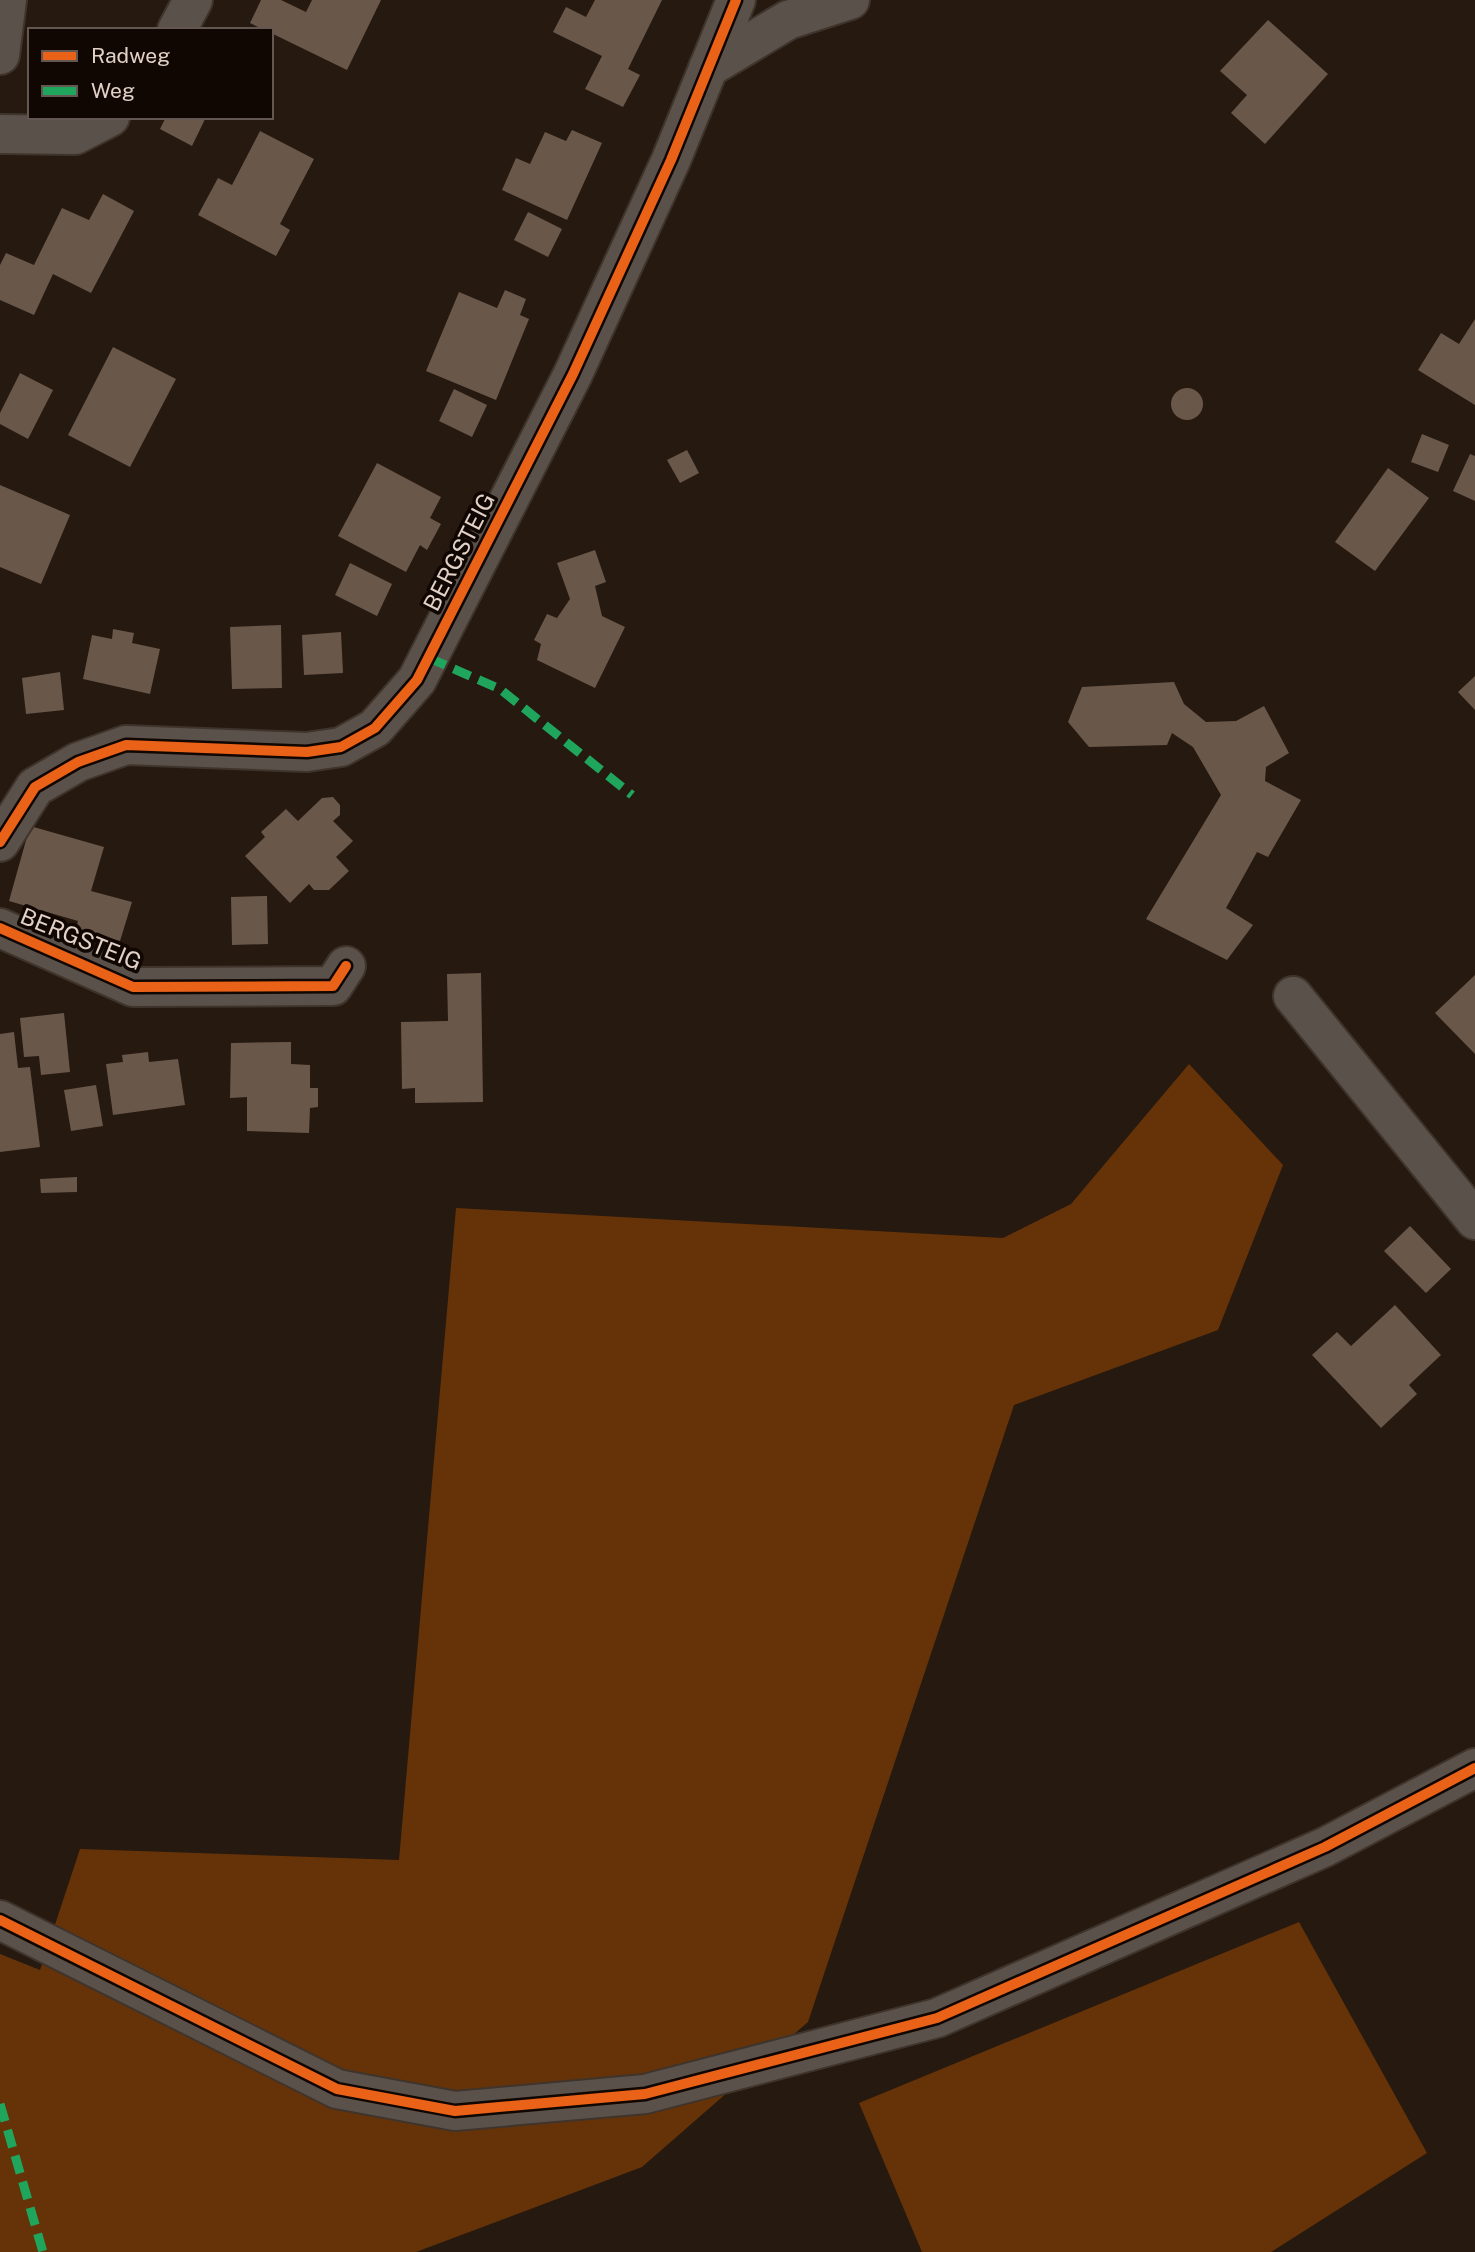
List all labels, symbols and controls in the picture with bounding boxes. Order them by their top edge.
legend [28,28,273,119]
text: Radweg [91,43,170,68]
text: Weg [91,78,135,103]
street label: BERGSTEIG [417,488,500,615]
street label: BERGSTEIG [17,902,146,975]

